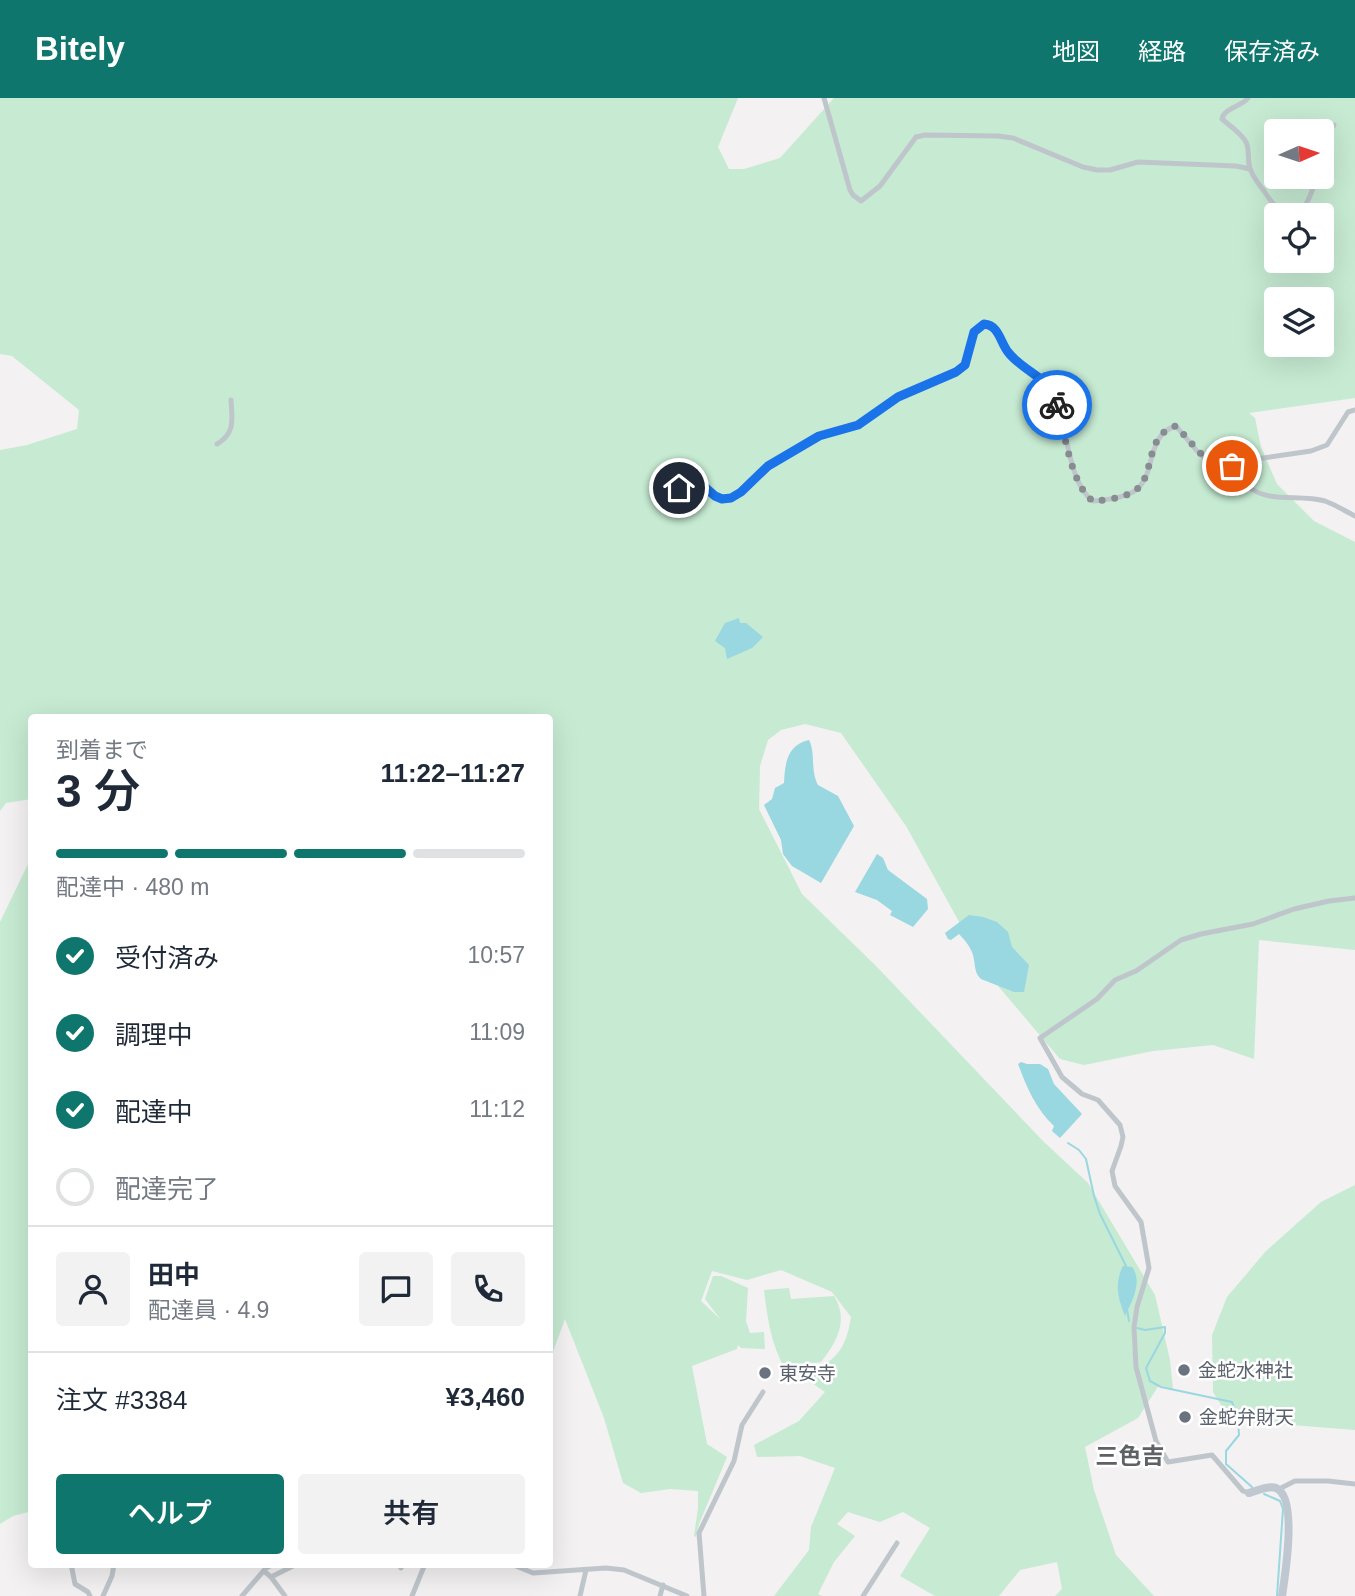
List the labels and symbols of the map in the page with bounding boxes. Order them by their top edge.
north arrow [1264,119,1334,189]
courier [1022,370,1092,440]
pin [1202,436,1262,496]
pin [649,458,709,518]
place label: 金蛇水神社 [1198,1360,1293,1381]
marker: 金蛇水神社 [1176,1362,1192,1378]
place label: 東安寺 [779,1363,836,1384]
marker: 東安寺 [757,1365,773,1381]
place label: 金蛇弁財天 [1199,1407,1294,1428]
marker: 金蛇弁財天 [1177,1409,1193,1425]
district label: 三色吉 [1096,1443,1165,1469]

